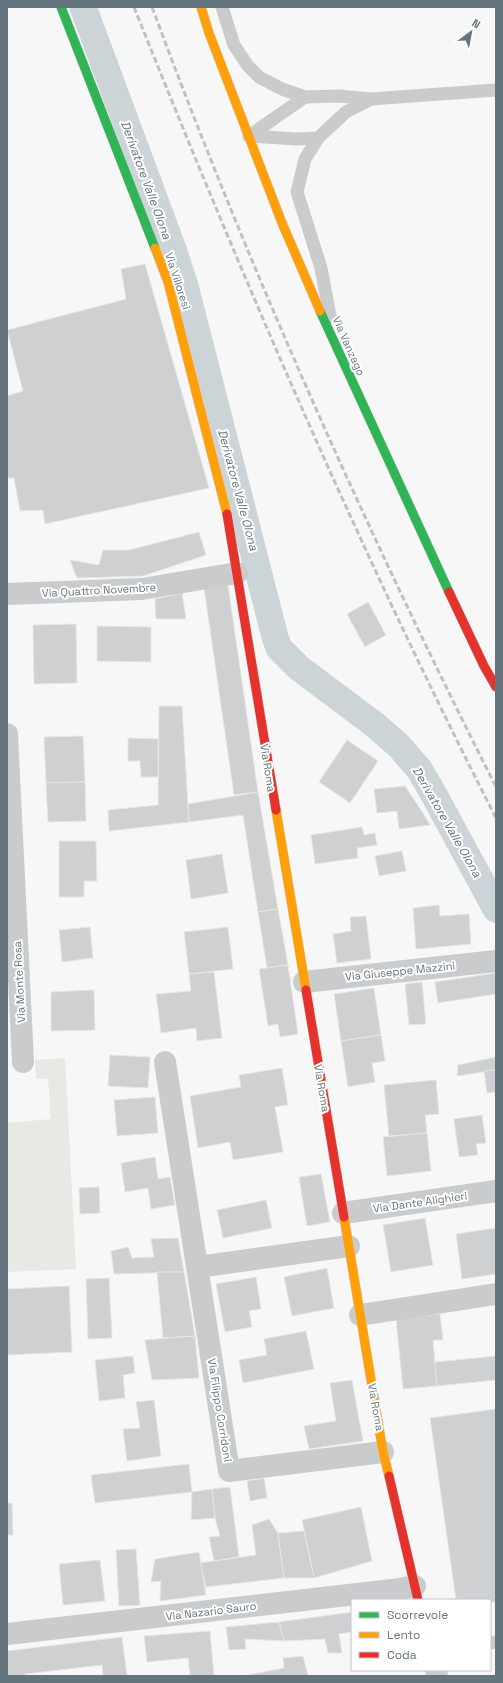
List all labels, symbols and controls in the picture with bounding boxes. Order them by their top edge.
north arrow [451,12,491,52]
text: N [469,16,483,31]
water label: Derivatore Valle Olona [117,119,175,242]
street label: Via Villoresi [162,251,194,312]
street label: Via Vanzago [330,314,368,378]
water label: Derivatore Valle Olona [214,428,262,553]
street label: Via Quattro Novembre [42,580,156,600]
street label: Via Roma [257,743,279,794]
water label: Derivatore Valle Olona [409,764,485,880]
street label: Via Monte Rosa [10,940,28,1023]
street label: Via Giuseppe Mazzini [344,958,456,984]
street label: Via Roma [311,1063,333,1114]
street label: Via Dante Alighieri [372,1188,468,1216]
street label: Via Filippo Corridoni [205,1357,235,1463]
street label: Via Roma [365,1382,387,1433]
street label: Via Nazario Sauro [165,1598,257,1624]
legend [351,1599,491,1671]
text: Scorrevole [387,1607,448,1623]
text: Lento [387,1627,421,1643]
text: Coda [387,1647,417,1663]

